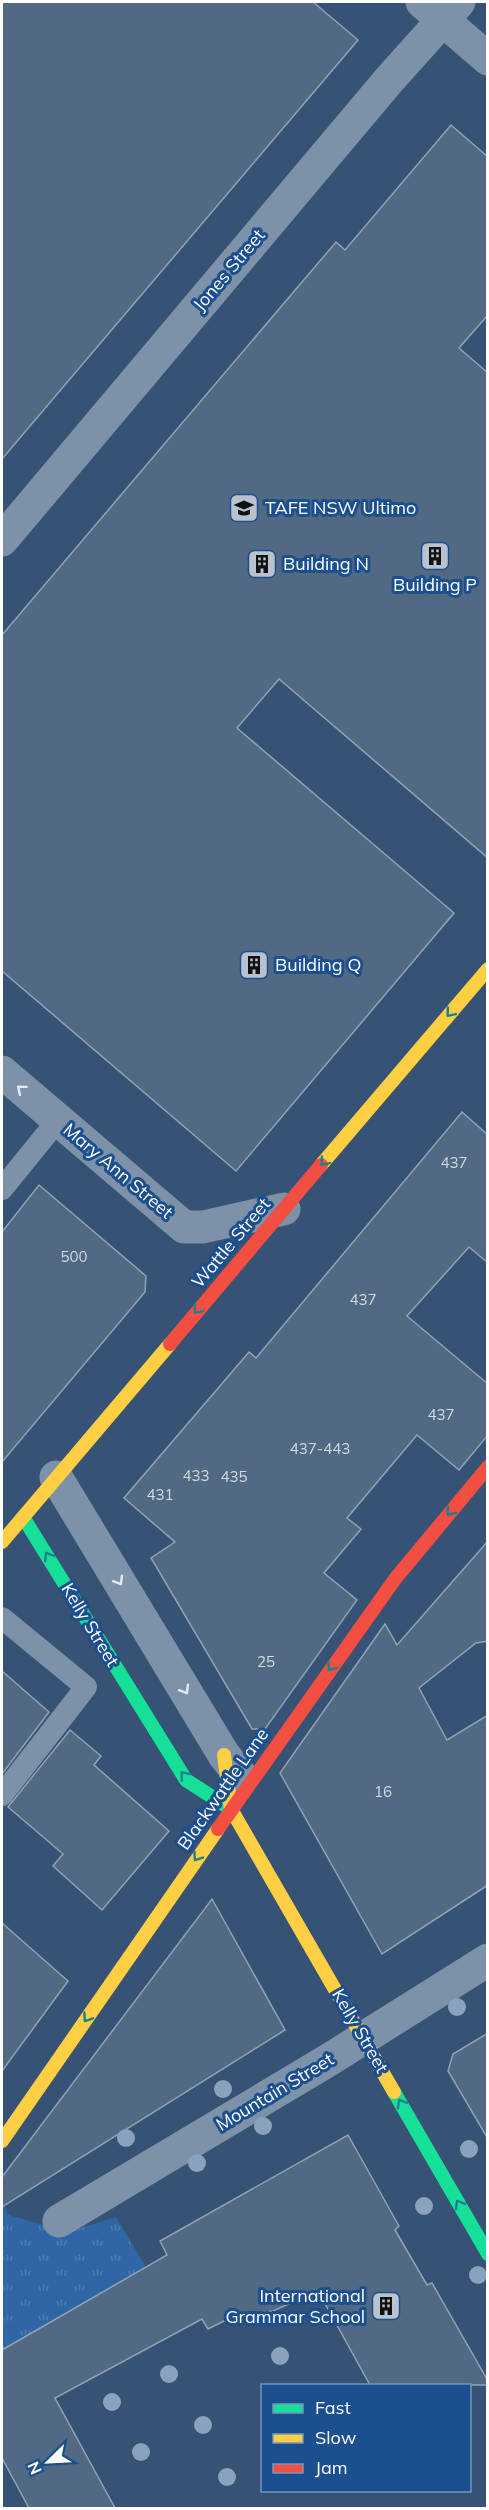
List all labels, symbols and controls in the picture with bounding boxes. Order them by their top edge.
street label: Jones Street [188,224,270,315]
school or university icon: TAFE NSW Ultimo [228,492,260,524]
place label: TAFE NSW Ultimo [265,496,416,519]
building icon: Building P [419,540,451,572]
building icon: Building N [246,548,278,580]
place label: Building N [283,552,369,575]
place label: Building P [393,573,477,596]
building icon: Building Q [238,949,270,981]
place label: Building Q [275,953,361,976]
one-way arrow [446,1006,457,1017]
one-way arrow [17,1085,28,1096]
street label: Mary Ann Street [59,1118,178,1223]
house number: 437 [440,1153,468,1172]
one-way arrow [320,1155,331,1166]
street label: Wattle Street [186,1193,275,1292]
house number: 500 [60,1247,88,1266]
house number: 437 [349,1290,377,1309]
one-way arrow [193,1303,204,1314]
house number: 437 [427,1405,455,1424]
house number: 437-443 [290,1439,350,1458]
house number: 433 [182,1466,210,1485]
house number: 435 [220,1467,248,1486]
house number: 431 [146,1485,174,1504]
one-way arrow [446,1505,457,1516]
one-way arrow [44,1552,56,1562]
one-way arrow [112,1575,124,1585]
street label: Kelly Street [56,1579,124,1671]
house number: 25 [257,1652,275,1671]
one-way arrow [327,1660,338,1671]
one-way arrow [177,1684,189,1694]
street label: Blackwattle Lane [172,1723,273,1854]
one-way arrow [181,1771,192,1782]
house number: 16 [374,1782,392,1801]
one-way arrow [193,1850,204,1861]
street label: Kelly Street [327,1984,394,2077]
one-way arrow [83,2011,94,2022]
street label: Mountain Street [212,2047,338,2136]
one-way arrow [397,2099,409,2109]
one-way arrow [455,2200,466,2210]
place label: International Grammar School [225,2284,365,2328]
building icon: International Grammar School [370,2290,402,2322]
legend [261,2384,471,2492]
text: Fast [315,2396,351,2419]
text: Slow [315,2426,357,2449]
north arrow [18,2432,78,2492]
text: Jam [315,2456,348,2479]
text: N [23,2459,46,2478]

